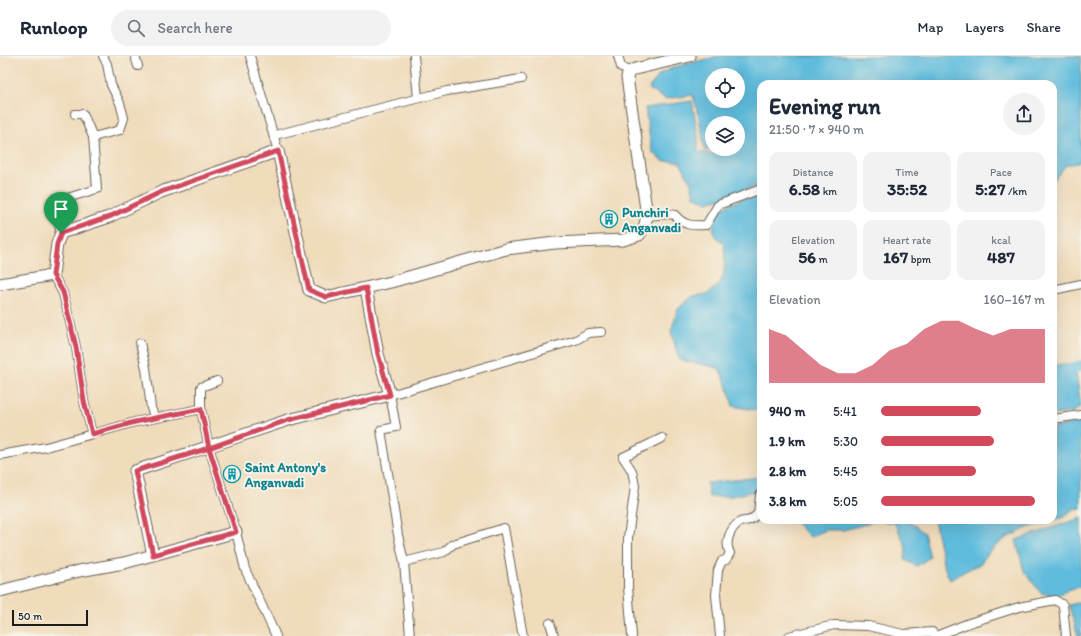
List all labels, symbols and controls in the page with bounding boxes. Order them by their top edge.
search box [111,10,391,46]
text: Runloop [20,16,87,39]
icon: search [125,17,147,39]
text: Search here [157,19,233,37]
text: Map [918,19,943,36]
text: Layers [965,19,1004,36]
text: Share [1026,19,1061,36]
map controls [705,68,745,156]
button: locate [705,68,745,108]
text: Evening run [769,93,881,120]
button: share [1003,93,1045,135]
button: layers [705,116,745,156]
text: 21:50 · 7 × 940 m [769,122,864,137]
text: Distance [792,166,834,179]
text: Time [895,166,919,179]
text: Pace [990,166,1012,179]
text: 6.58 [789,179,820,199]
text: 35:52 [887,179,927,199]
text: 5:27 [975,179,1005,199]
text: km [820,185,837,198]
text: /km [1005,185,1027,198]
pin [44,192,78,233]
icon: arrive [50,198,72,220]
place label: Punchiri Anganvadi [621,205,681,236]
building icon: Punchiri Anganvadi [599,209,619,229]
text: Elevation [791,234,835,247]
text: Heart rate [883,234,931,247]
text: kcal [991,234,1011,247]
text: 56 [798,247,816,267]
text: 167 [883,247,908,267]
text: 487 [987,247,1015,267]
text: m [816,253,828,266]
text: bpm [908,253,931,266]
text: Elevation [769,292,821,307]
text: 160–167 m [984,292,1045,307]
text: 940 m [769,404,805,419]
text: 5:41 [833,404,857,419]
text: 1.9 km [769,434,805,449]
text: 5:30 [833,434,858,449]
place label: Saint Antony's Anganvadi [244,460,326,491]
building icon: Saint Antony's Anganvadi [222,464,242,484]
text: 2.8 km [769,464,806,479]
text: 5:45 [833,464,858,479]
text: 3.8 km [769,494,807,509]
text: 5:05 [833,494,858,509]
scale bar [12,608,88,627]
text: 50 m [18,610,42,623]

